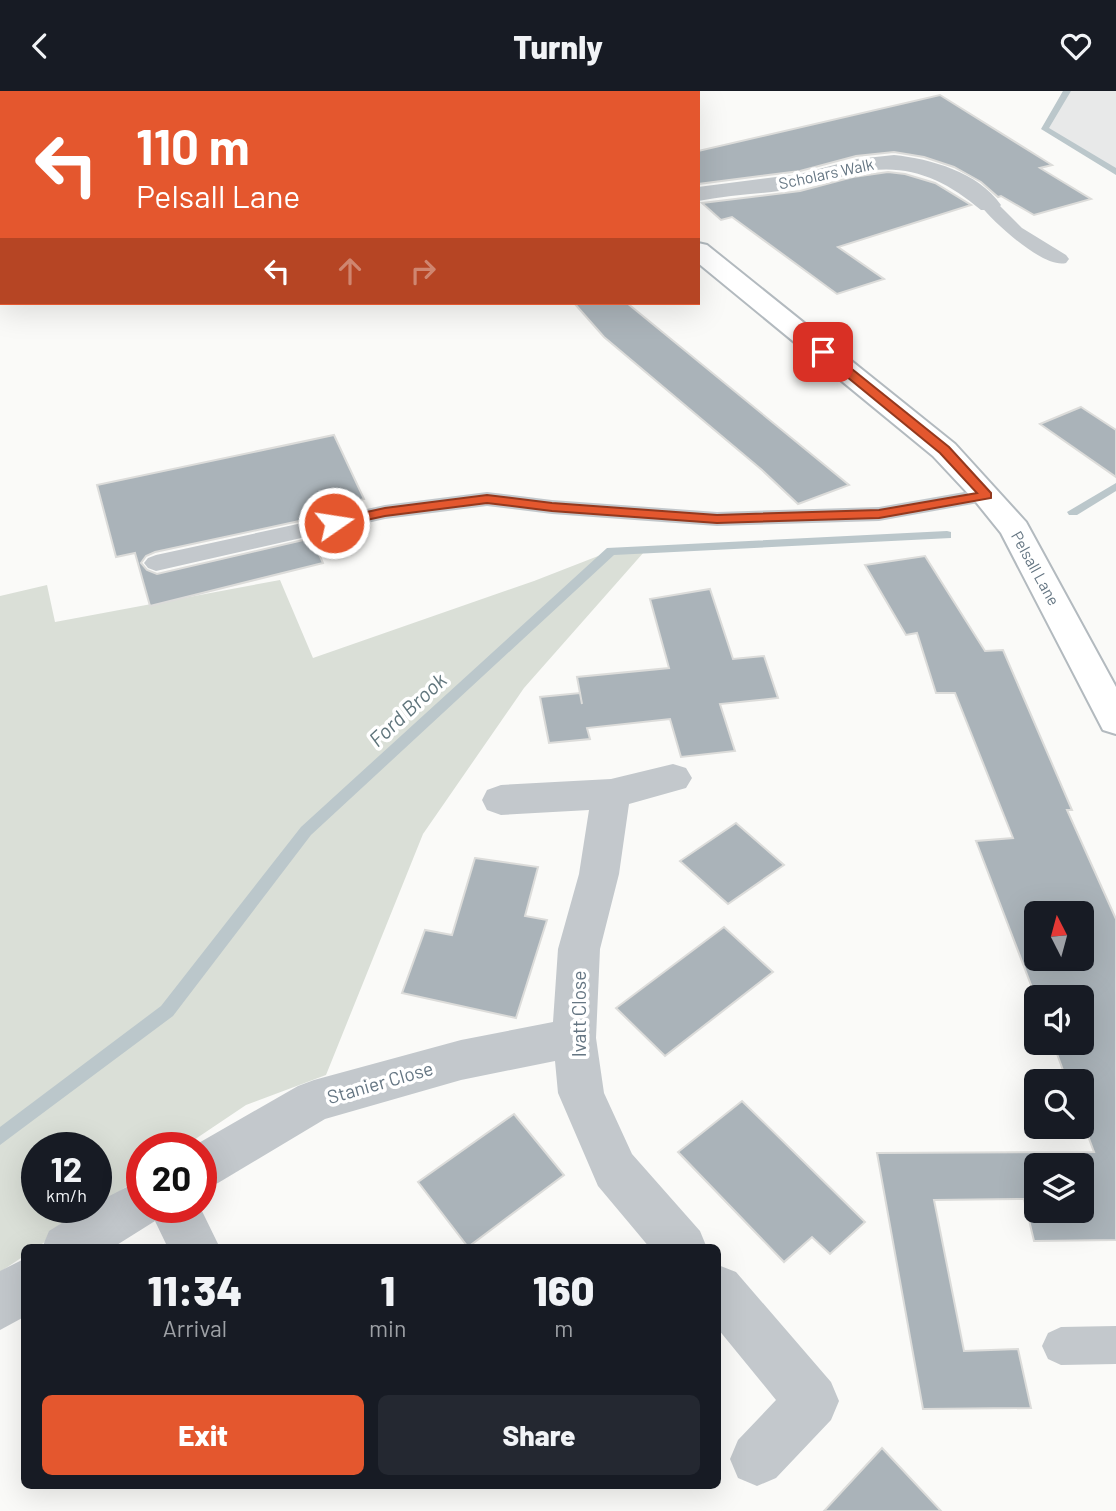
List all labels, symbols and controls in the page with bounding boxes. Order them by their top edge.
icon: back [21,27,59,65]
text: Turnly [513,27,603,65]
icon: heart [1057,27,1095,65]
text: 110 m [136,116,250,175]
icon: left [21,119,112,210]
street label: Scholars Walk [777,154,875,192]
text: Pelsall Lane [136,176,300,214]
icon: left [258,252,296,290]
icon: ahead [331,252,369,290]
icon: right [404,252,442,290]
pin [793,322,853,382]
icon: arrive [804,333,842,371]
position arrow [297,486,371,560]
street label: Pelsall Lane [1008,527,1064,609]
water label: Ford Brook [363,666,452,751]
north arrow [1024,901,1094,971]
map controls [1024,901,1094,1223]
street label: Ivatt Close [567,971,590,1057]
button: sound [1024,985,1094,1055]
street label: Stanier Close [324,1056,436,1108]
button: search [1024,1069,1094,1139]
speed limit sign: 20 [126,1132,217,1223]
text: 12 [50,1147,82,1189]
button: layers [1024,1153,1094,1223]
text: km/h [46,1184,87,1206]
text: 11:34 [147,1264,243,1314]
text: 1 [380,1264,395,1314]
text: 160 [533,1264,595,1314]
text: Arrival [163,1314,227,1342]
text: min [369,1314,406,1342]
text: m [554,1314,573,1342]
button: Exit [42,1395,364,1475]
button: Share [378,1395,700,1475]

